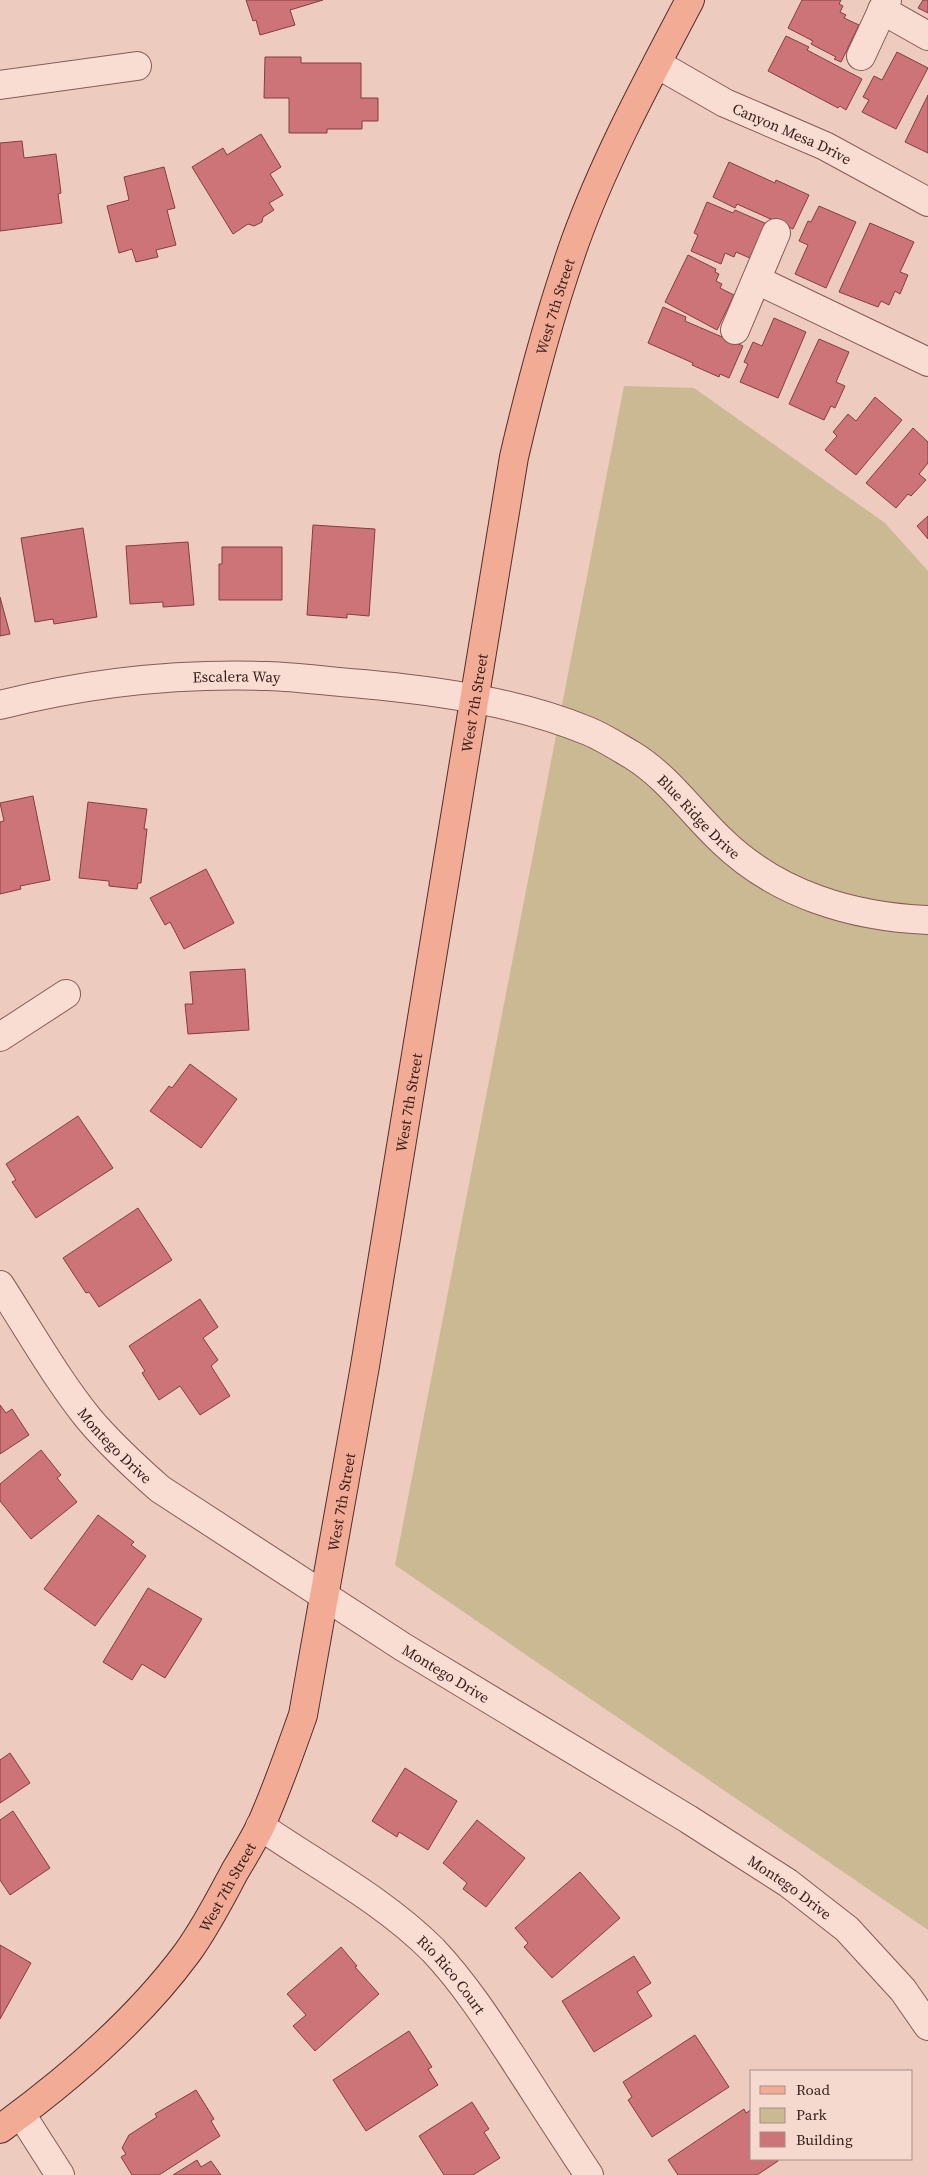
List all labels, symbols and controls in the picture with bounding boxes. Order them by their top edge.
street label: Canyon Mesa Drive [729,97,856,169]
street label: West 7th Street [530,255,579,357]
street label: West 7th Street [455,652,492,754]
street label: Escalera Way [192,665,281,687]
street label: Blue Ridge Drive [653,769,746,864]
street label: West 7th Street [390,1052,427,1153]
street label: Montego Drive [73,1403,157,1488]
street label: West 7th Street [322,1451,360,1553]
street label: Montego Drive [399,1639,494,1708]
street label: West 7th Street [193,1838,260,1936]
street label: Montego Drive [744,1850,837,1924]
street label: Rio Rico Court [413,1930,491,2018]
legend [750,2070,913,2160]
text: Road [796,2079,830,2100]
text: Park [796,2104,828,2125]
text: Building [796,2129,853,2150]

